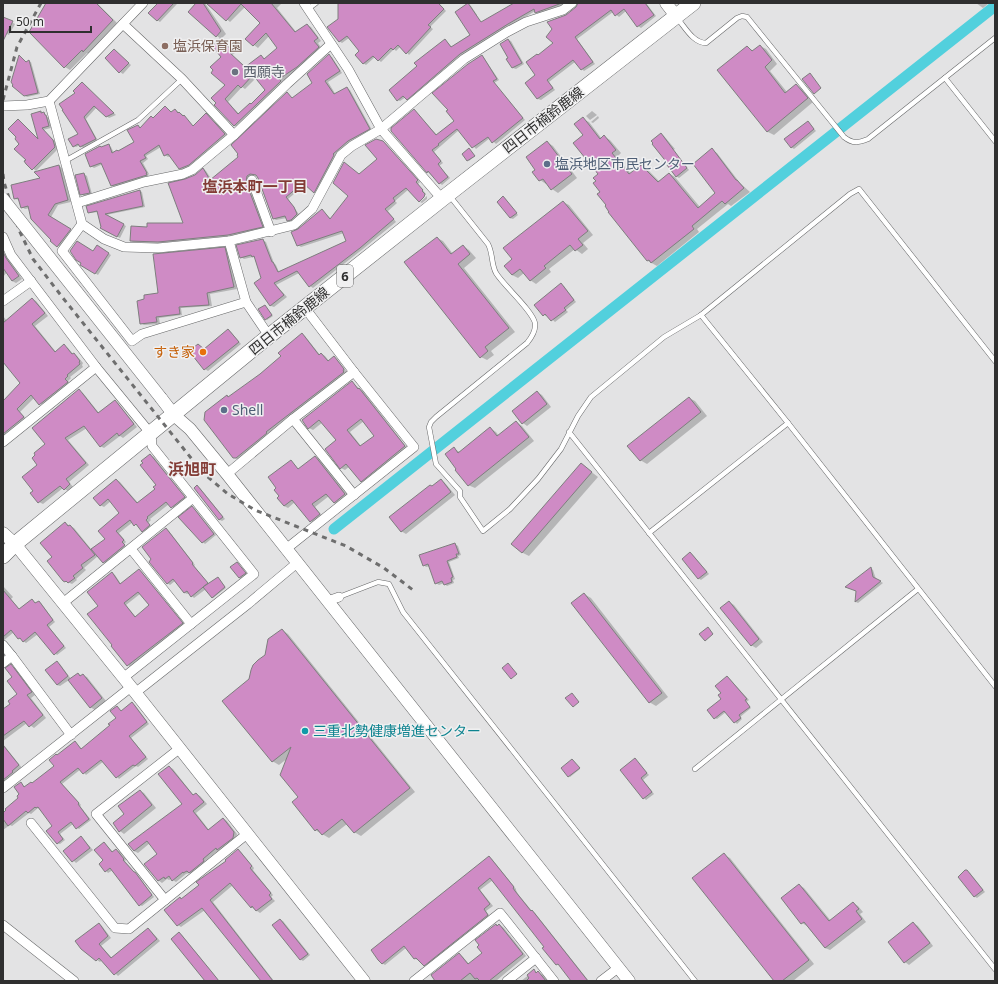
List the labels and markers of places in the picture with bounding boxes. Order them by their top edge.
place label: 塩浜保育園 [173,36,243,55]
marker: 塩浜保育園 [160,41,170,51]
place label: 西願寺 [243,62,285,81]
marker: 西願寺 [230,67,240,77]
place label: 塩浜地区市民センター [555,154,695,173]
marker: 塩浜地区市民センター [542,159,552,169]
place label: すき家 [153,342,195,361]
marker: すき家 [198,347,208,357]
place label: Shell [232,400,263,419]
marker: Shell [219,405,229,415]
place label: 三重北勢健康増進センター [313,721,481,740]
marker: 三重北勢健康増進センター [300,726,310,736]

